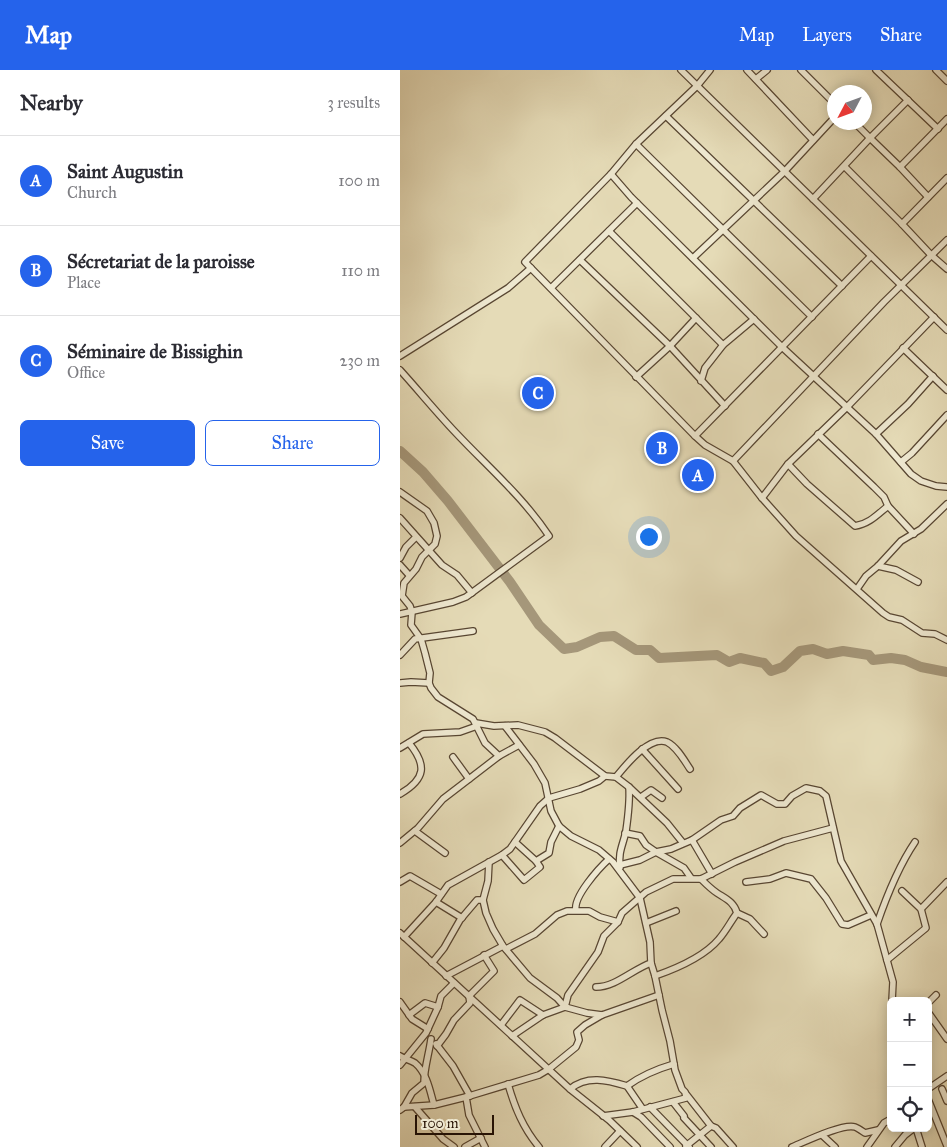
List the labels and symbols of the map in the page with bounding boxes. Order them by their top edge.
north arrow [827,85,872,130]
pin: C [522,374,554,412]
pin: B [646,429,678,467]
pin: A [682,456,714,494]
your location [636,524,662,550]
scale bar [415,1112,494,1135]

